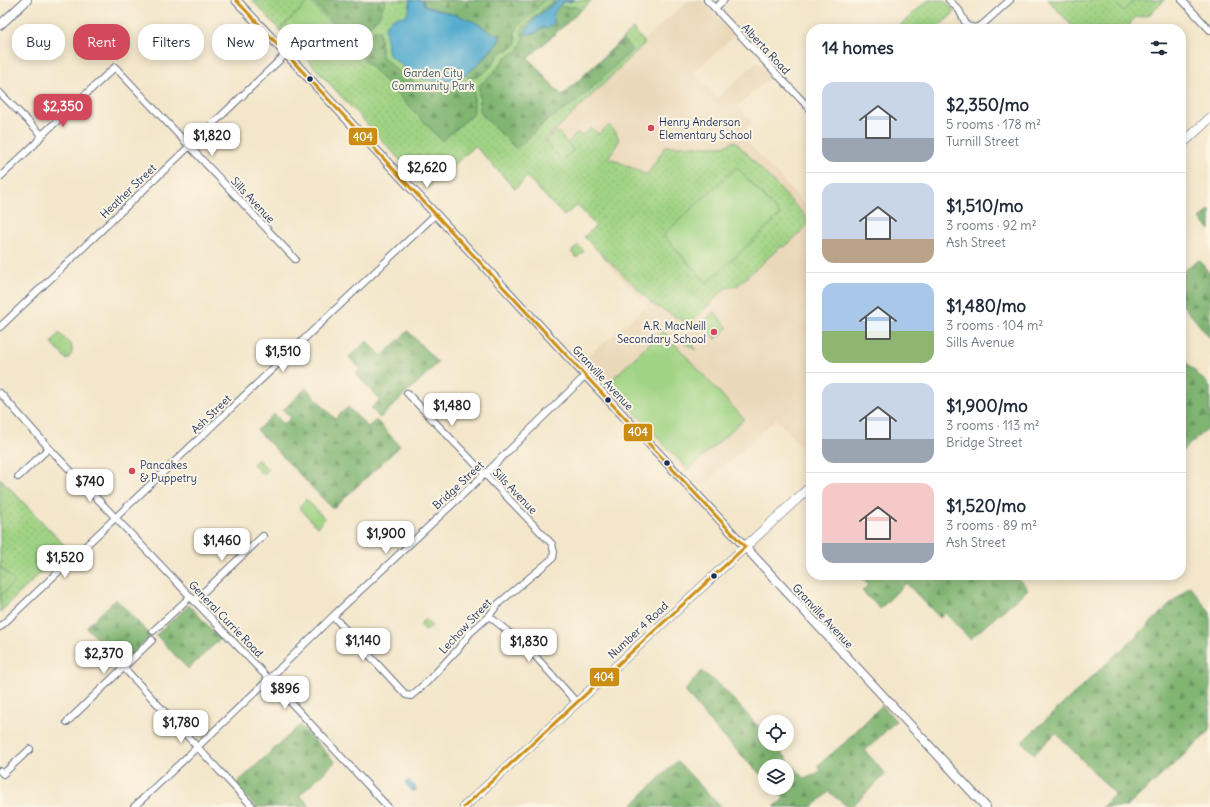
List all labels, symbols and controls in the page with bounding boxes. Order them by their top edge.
street label: Alberta Road [739,21,793,78]
chip: Buy [12,24,65,60]
chip: Rent [73,24,130,60]
chip: Filters [138,24,204,60]
chip: New [212,24,269,60]
chip: Apartment [277,24,373,60]
text: 14 homes [822,37,894,59]
icon: filters [1148,37,1170,59]
park label: Garden City Community Park [391,66,475,93]
unlabelled marker [305,74,315,84]
pin: $2,350 [30,94,96,128]
text: $2,350/mo [946,94,1029,116]
text: $2,350 [43,98,83,115]
icon: home [854,98,902,146]
place label: Henry Anderson Elementary School [659,115,752,142]
text: 5 rooms · 178 m² [946,116,1041,133]
pin: $1,820 [179,123,245,157]
marker: Henry Anderson Elementary School [646,123,656,133]
text: $1,820 [193,127,231,144]
line badge: 404 [348,127,378,146]
text: 404 [353,130,374,144]
text: Turnill Street [946,133,1019,150]
pin: $2,620 [394,155,460,189]
text: $2,620 [407,159,447,176]
street label: Heather Street [97,161,159,221]
street label: Sills Avenue [228,174,278,226]
text: $1,510/mo [946,195,1023,217]
icon: home [854,199,902,247]
text: 3 rooms · 92 m² [946,217,1037,234]
text: Ash Street [946,234,1006,251]
text: $1,480/mo [946,295,1026,317]
icon: home [854,299,902,347]
text: 3 rooms · 104 m² [946,317,1043,334]
place label: A.R. MacNeill Secondary School [617,319,706,346]
marker: A.R. MacNeill Secondary School [709,327,719,337]
text: Sills Avenue [946,334,1015,351]
pin: $1,510 [250,339,316,373]
text: $1,510 [265,343,301,360]
street label: Granville Avenue [570,343,636,413]
street label: Ash Street [188,391,234,437]
pin: $1,480 [419,393,485,427]
unlabelled marker [603,395,613,405]
text: $1,900/mo [946,395,1028,417]
text: $1,480 [433,397,471,414]
icon: home [854,399,902,447]
text: 3 rooms · 113 m² [946,417,1040,434]
line badge: 404 [623,423,653,442]
text: 404 [628,425,649,439]
text: Bridge Street [946,434,1022,451]
place label: Pancakes & Puppetry [140,458,197,485]
street label: Bridge Street [430,458,487,512]
unlabelled marker [662,458,672,468]
street label: Sills Avenue [490,465,540,517]
marker: Pancakes & Puppetry [127,466,137,476]
pin: $740 [66,469,114,503]
text: $740 [75,473,105,490]
text: $1,520/mo [946,495,1026,517]
icon: home [854,499,902,547]
text: 3 rooms · 89 m² [946,517,1037,534]
pin: $1,900 [353,521,419,555]
text: $1,900 [366,525,406,542]
pin: $1,460 [189,528,255,562]
text: $1,460 [203,532,241,549]
text: Ash Street [946,534,1006,551]
pin: $1,520 [32,545,98,579]
text: $1,520 [46,549,84,566]
unlabelled marker [709,571,719,581]
street label: General Currie Road [186,578,267,661]
street label: Granville Avenue [790,581,856,651]
street label: Lechow Street [436,595,494,656]
street label: Number 4 Road [605,598,671,662]
pin: $1,140 [330,628,396,662]
pin: $1,830 [496,629,562,663]
text: $1,140 [345,632,381,649]
text: $1,830 [510,633,548,650]
pin: $2,370 [71,641,137,675]
text: $2,370 [84,645,124,662]
line badge: 404 [589,667,620,687]
text: 404 [594,670,615,684]
pin: $896 [261,676,309,710]
text: $896 [270,680,300,697]
pin: $1,780 [148,710,214,744]
text: $1,780 [162,714,200,731]
map controls [758,715,794,795]
button: locate [758,715,794,751]
button: layers [758,759,794,795]

